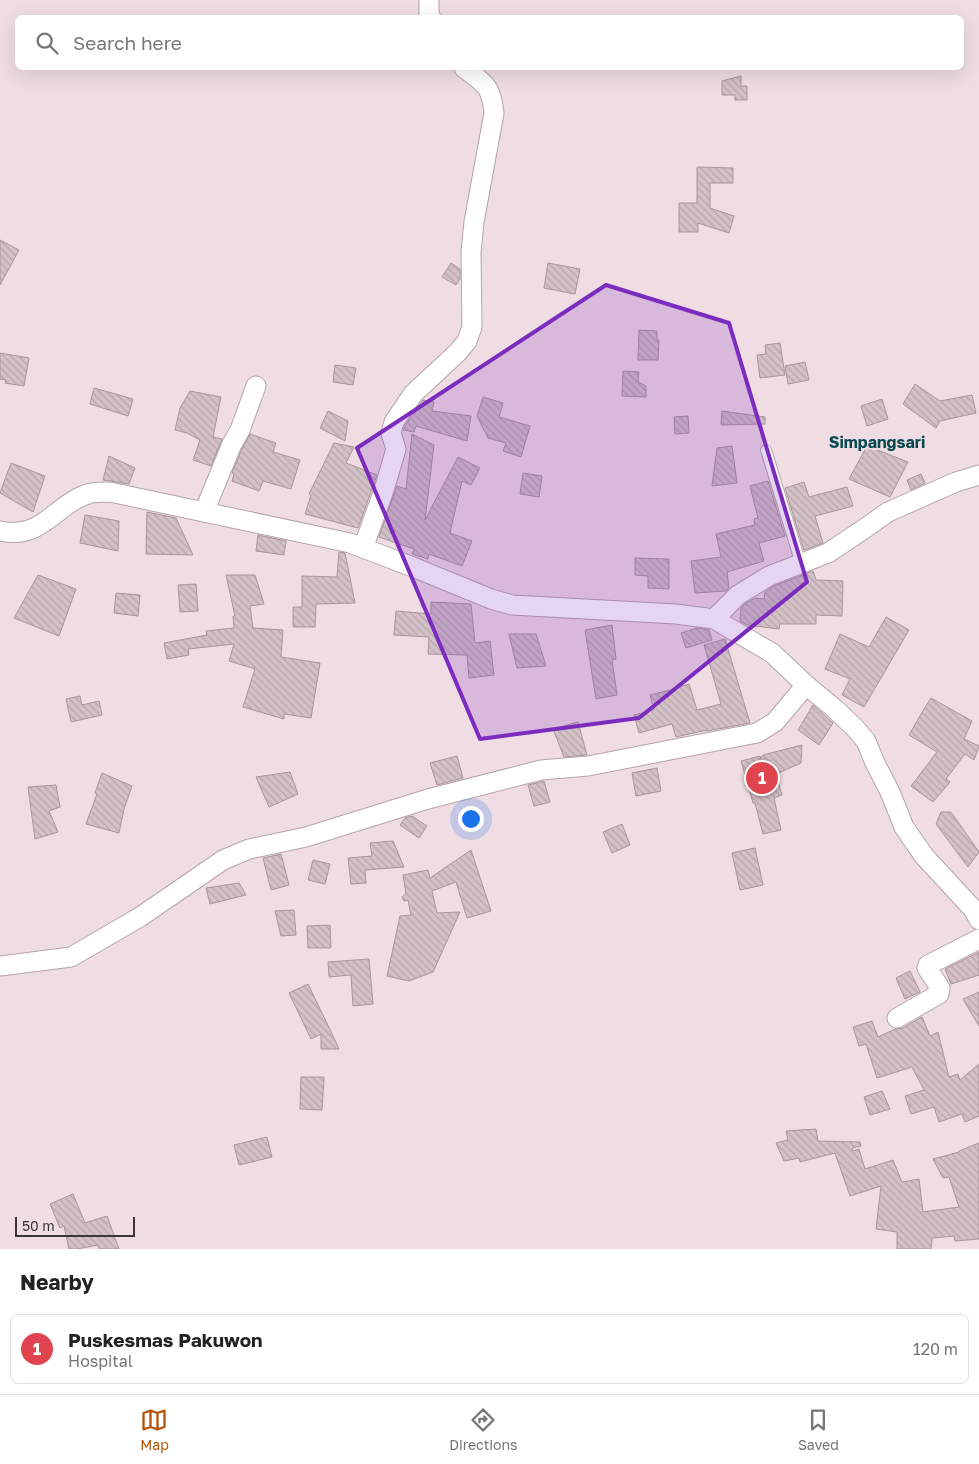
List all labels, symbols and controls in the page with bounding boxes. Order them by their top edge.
search box [15,15,964,70]
icon: search [33,29,61,57]
text: Search here [73,31,182,54]
district label: Simpangsari [829,432,925,452]
pin: 1 [746,759,778,797]
your location [458,806,484,832]
scale bar [15,1214,135,1237]
text: 50 m [22,1217,55,1234]
text: Nearby [20,1269,94,1295]
text: Puskesmas Pakuwon [68,1328,263,1351]
text: 1 [33,1339,41,1359]
text: 120 m [913,1339,958,1359]
text: Hospital [68,1351,133,1371]
tab: Map [140,1406,169,1453]
tab: Directions [449,1406,518,1453]
tab: Saved [798,1406,839,1453]

